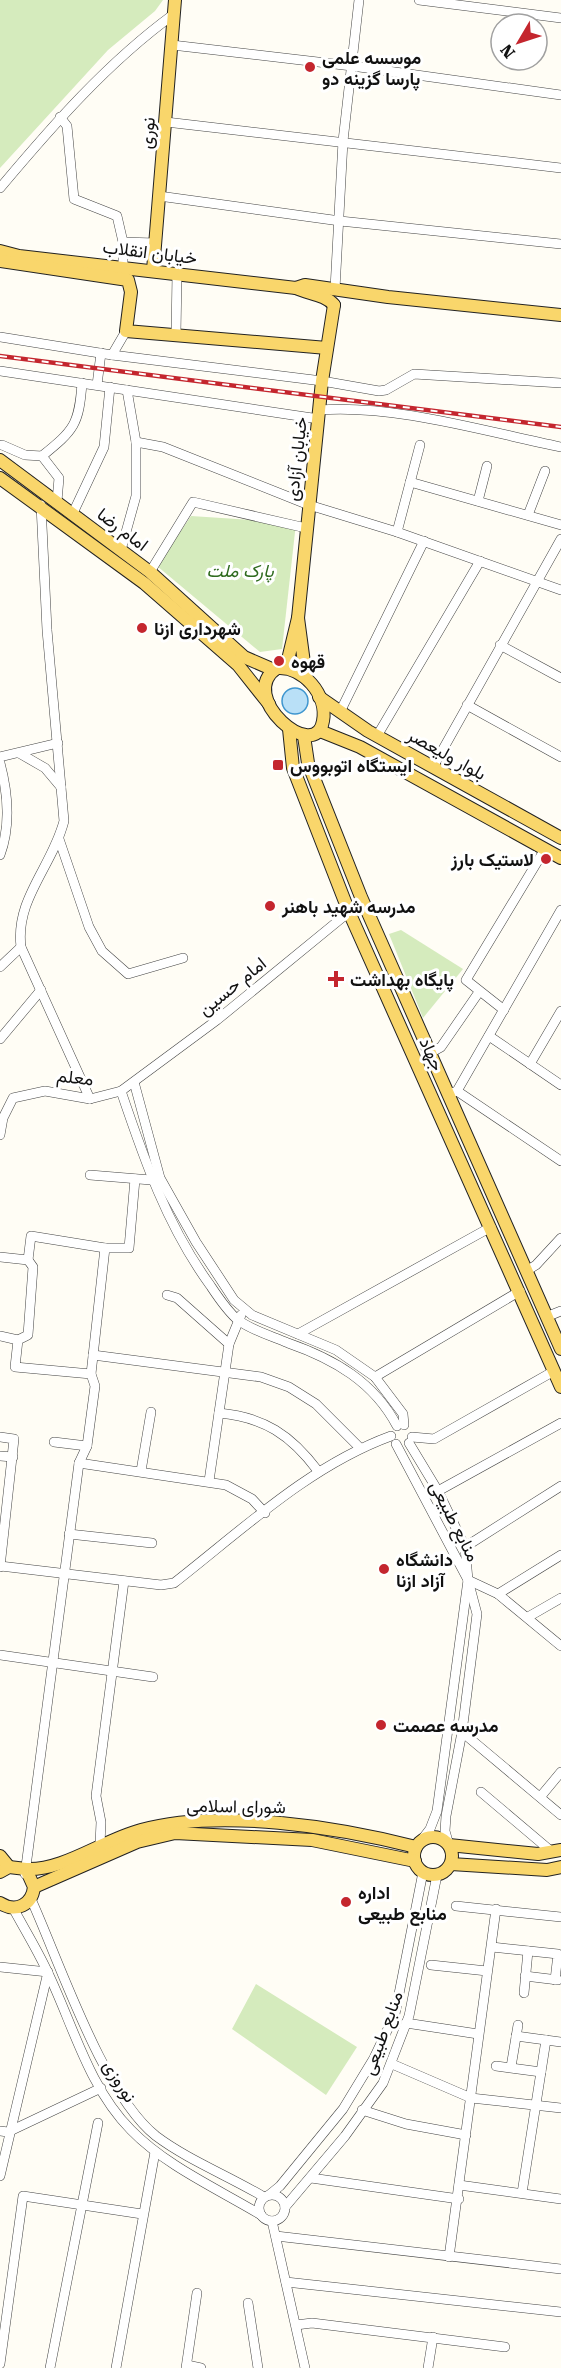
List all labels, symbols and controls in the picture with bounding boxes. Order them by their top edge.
north arrow [489,12,549,72]
text: N [496,40,519,62]
place label: موسسه علمی پارسا گزینه دو [322,47,421,91]
marker: موسسه علمی پارسا گزینه دو [303,60,317,74]
street label: نوری [135,116,160,150]
street label: خیابان انقلاب [102,236,198,268]
street label: خیابان آزادی [281,416,312,502]
street label: امام رضا [92,503,153,557]
park label: پارک ملت [206,560,274,583]
place label: شهرداری ازنا [154,618,241,640]
marker: شهرداری ازنا [135,621,149,635]
place label: قهوه [291,651,325,673]
marker: قهوه [272,654,286,668]
street label: بلوار ولیعصر [403,723,490,785]
place label: ایستگاه اتوبووس [290,755,412,777]
marker: ایستگاه اتوبووس [271,758,285,772]
place label: لاستیک بارز [450,849,534,871]
marker: لاستیک بارز [539,852,553,866]
place label: مدرسه شهید باهنر [281,896,416,918]
marker: مدرسه شهید باهنر [263,899,277,913]
street label: امام حسین [194,952,271,1021]
place label: پایگاه بهداشت [350,969,454,992]
marker: پایگاه بهداشت [327,970,345,988]
street label: جهاد [415,1034,449,1074]
street label: معلم [55,1065,95,1091]
street label: منابع طبیعی [424,1477,484,1566]
place label: دانشگاه آزاد ازنا [396,1549,453,1592]
marker: دانشگاه آزاد ازنا [377,1562,391,1576]
place label: مدرسه عصمت [393,1715,499,1737]
marker: مدرسه عصمت [374,1718,388,1732]
street label: شورای اسلامی [186,1795,286,1818]
place label: اداره منابع طبیعی [358,1882,447,1926]
marker: اداره منابع طبیعی [339,1895,353,1909]
street label: منابع طبیعی [357,1988,409,2078]
street label: نوروزی [98,2056,141,2107]

